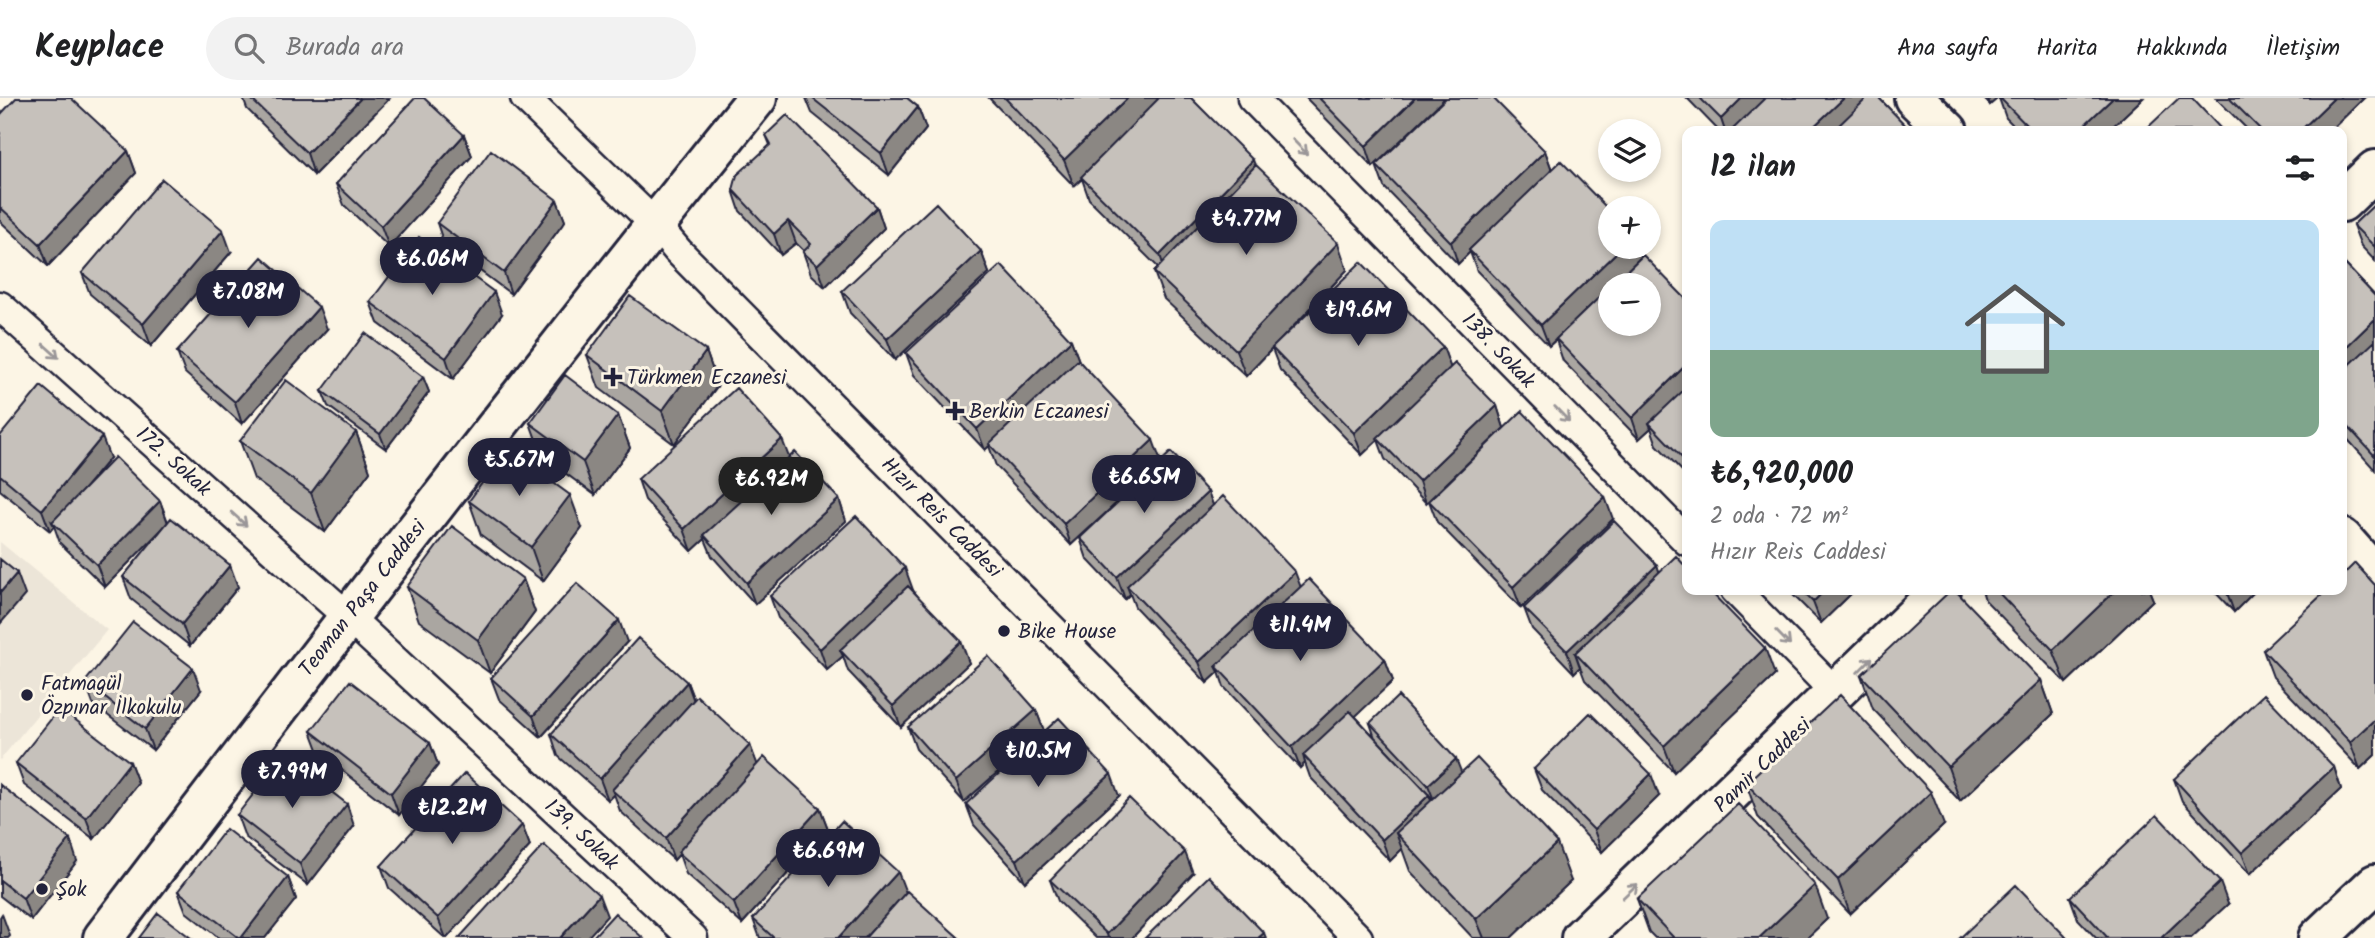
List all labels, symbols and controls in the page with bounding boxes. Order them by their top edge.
search box [206,17,696,80]
text: Keyplace [35,22,164,75]
text: Burada ara [286,27,404,69]
icon: search [230,29,268,67]
text: Ana sayfa [1897,29,1998,68]
text: Harita [2036,29,2098,68]
text: Hakkında [2136,29,2228,68]
text: İletişim [2266,29,2340,68]
map controls [1598,119,1661,336]
button: layers [1598,119,1661,182]
one-way arrow [1291,138,1308,155]
text: 12 ilan [1710,144,1796,192]
icon: filters [2281,149,2319,187]
button: + [1598,196,1661,259]
pin: ₺4.77M [1189,198,1303,257]
text: ₺4.77M [1211,202,1281,238]
pin: ₺6.06M [375,238,489,297]
text: ₺6.06M [396,242,468,278]
icon: home [1952,266,2078,392]
pin: ₺7.08M [191,271,305,330]
button: − [1598,273,1661,336]
text: ₺7.08M [212,275,284,311]
pin: ₺19.6M [1301,288,1415,348]
text: ₺19.6M [1325,293,1391,329]
street label: 138. Sokak [1453,305,1543,397]
one-way arrow [42,343,60,359]
place label: Türkmen Eczanesi [627,362,787,395]
marker: Türkmen Eczanesi [605,369,621,385]
place label: Berkin Eczanesi [969,396,1110,429]
marker: Berkin Eczanesi [947,403,963,419]
one-way arrow [1553,405,1570,422]
street label: 172. Sokak [128,419,218,505]
pin: ₺5.67M [462,438,576,498]
text: ₺5.67M [484,443,554,479]
street label: Hızır Reis Caddesi [873,450,1010,587]
text: ₺6,920,000 [1710,451,1853,499]
pin: ₺6.65M [1087,456,1201,515]
pin: ₺6.92M [714,458,828,517]
text: ₺6.65M [1108,460,1180,496]
text: ₺6.92M [734,462,808,498]
text: 2 oda · 72 m² [1710,499,1848,535]
one-way arrow [230,511,248,527]
street label: Teoman Paşa Caddesi [291,512,436,685]
text: Hızır Reis Caddesi [1710,535,1886,571]
pin: ₺11.4M [1243,603,1357,663]
text: ₺11.4M [1269,608,1331,644]
place label: Bike House [1018,616,1117,649]
marker: Bike House [996,623,1012,639]
one-way arrow [1774,630,1791,647]
one-way arrow [1856,657,1873,674]
place label: Fatmagül Özpınar İlkokulu [41,668,181,725]
marker: Fatmagül Özpınar İlkokulu [19,687,35,703]
street label: Pamir Caddesi [1707,710,1820,821]
pin: ₺10.5M [981,730,1095,789]
text: ₺10.5M [1005,734,1071,770]
pin: ₺7.99M [235,750,349,810]
text: ₺7.99M [257,755,327,791]
pin: ₺12.2M [395,786,509,846]
text: ₺12.2M [417,791,487,827]
street label: 139. Sokak [536,792,626,879]
pin: ₺6.69M [771,830,885,889]
text: ₺6.69M [792,834,864,870]
place label: Şok [56,874,87,907]
marker: Şok [34,881,50,897]
one-way arrow [1621,882,1638,899]

